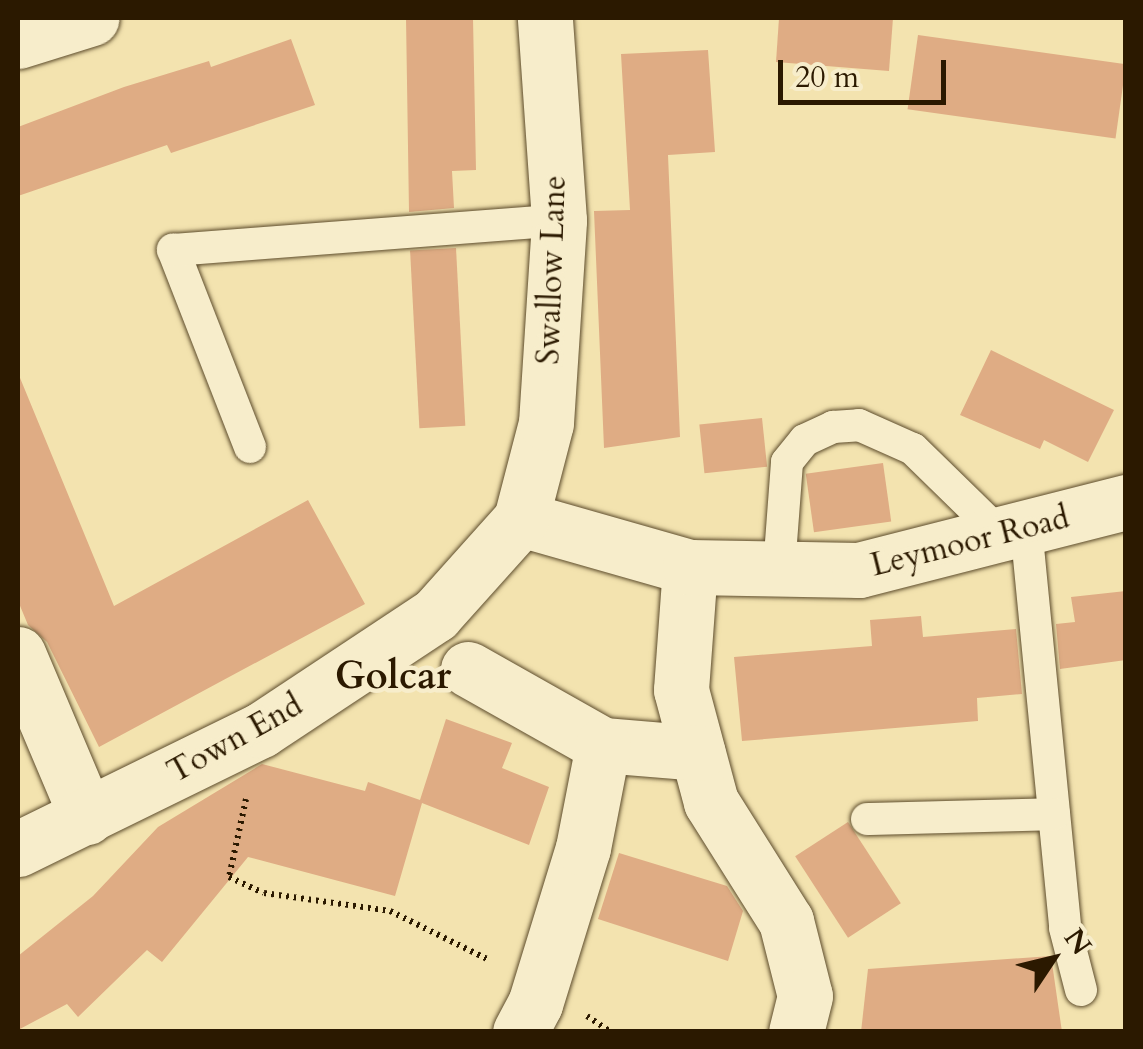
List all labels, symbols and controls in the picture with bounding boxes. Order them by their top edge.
scale bar [783,40,950,102]
text: 20 m [795,57,859,98]
street label: Swallow Lane [530,175,574,365]
street label: Leymoor Road [867,499,1073,585]
district label: Golcar [335,654,451,700]
street label: Town End [161,686,309,792]
north arrow [1003,909,1103,1009]
text: N [1055,921,1100,963]

